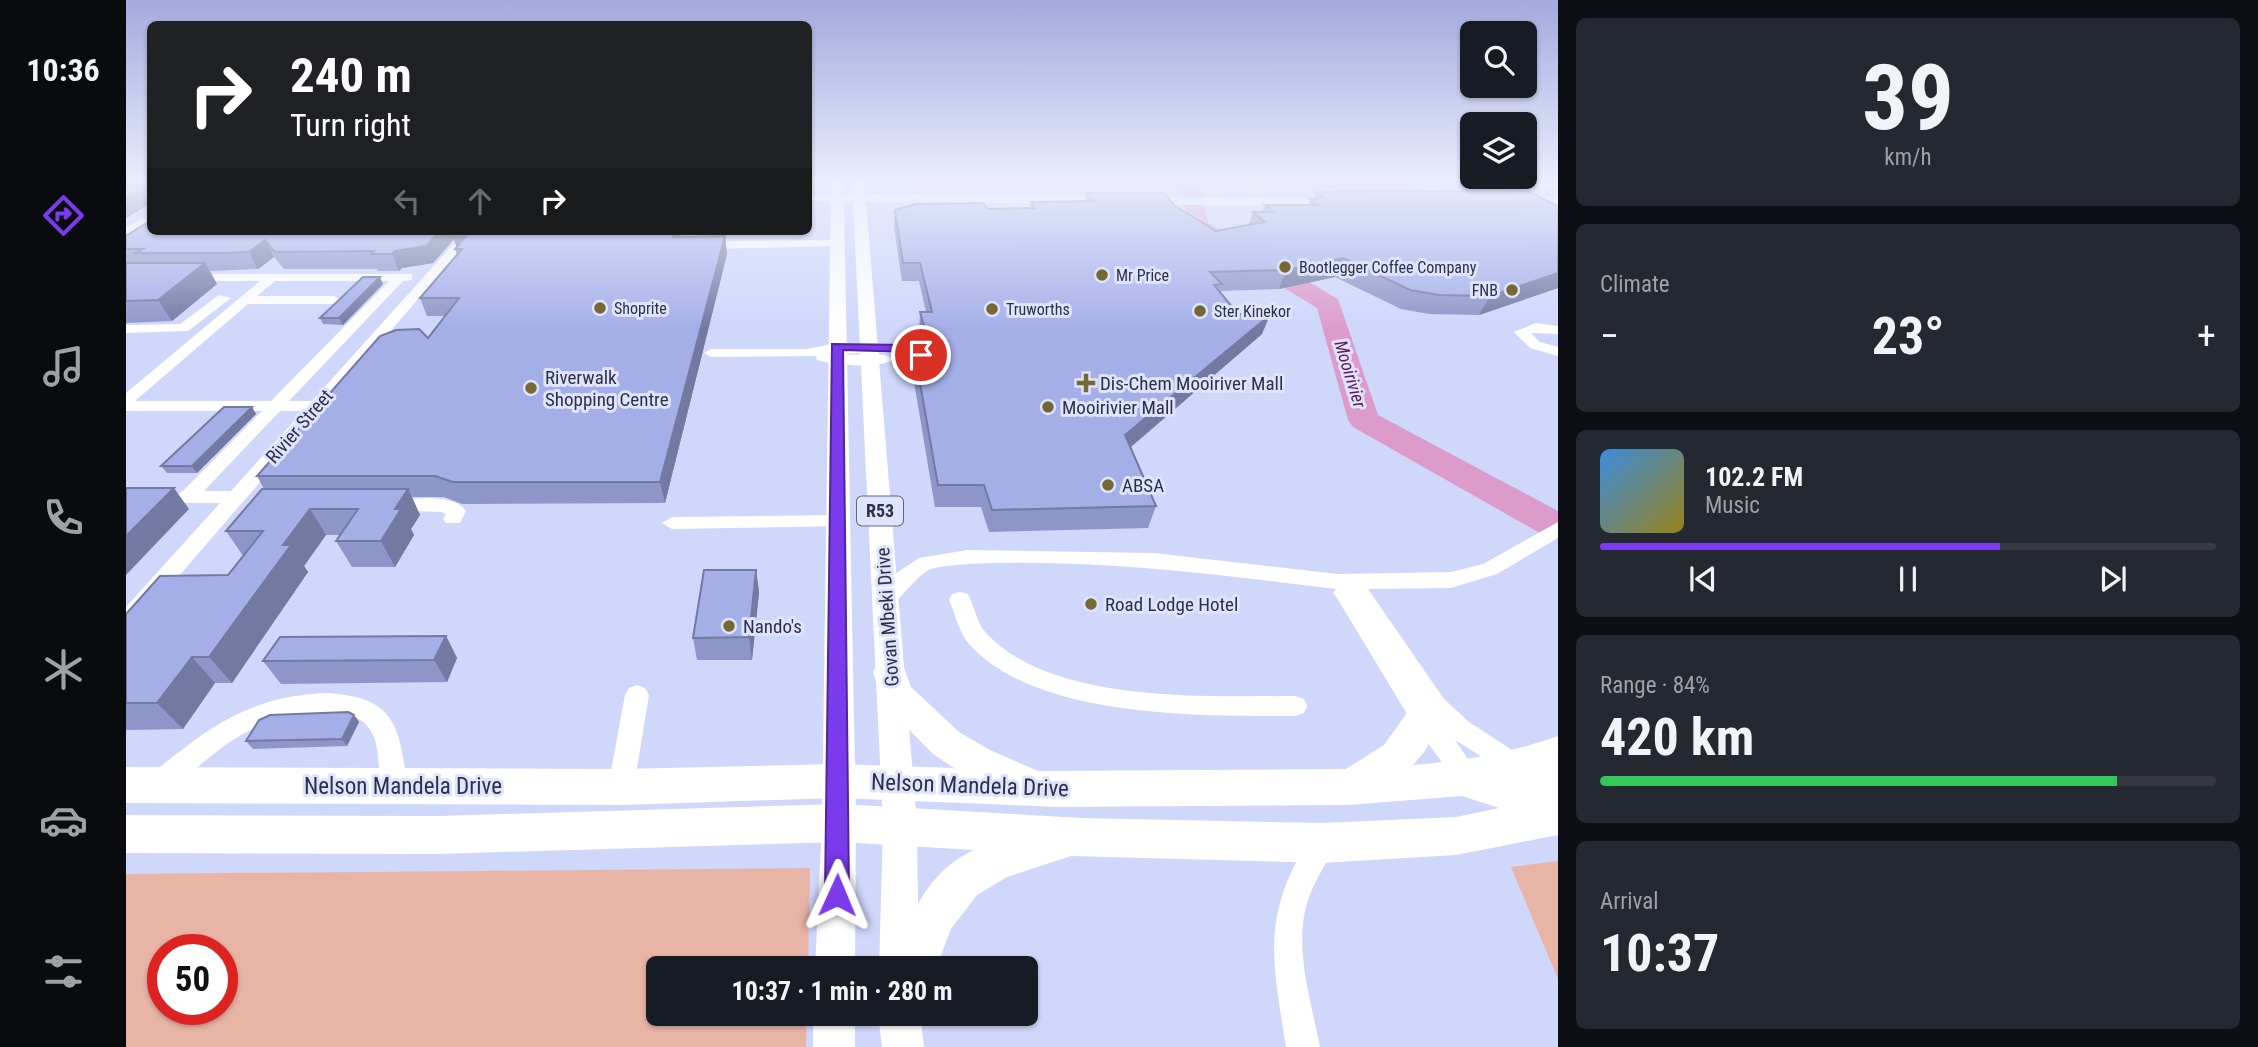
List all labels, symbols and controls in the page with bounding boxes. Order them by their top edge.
map controls [1460,21,1537,189]
button: search [1460,21,1537,98]
text: 39 [1862,45,1954,151]
text: 240 m [290,47,412,104]
icon: right [175,49,266,140]
text: 10:36 [26,51,100,89]
text: Turn right [290,106,411,144]
button: layers [1460,112,1537,189]
text: km/h [1884,144,1932,171]
icon: left [388,182,426,220]
icon: ahead [461,182,499,220]
icon: right [534,182,572,220]
icon: directions [39,191,88,240]
place label: Bootlegger Coffee Company [1299,258,1477,277]
marker: Bootlegger Coffee Company [1277,259,1293,275]
place label: Mr Price [1116,266,1169,285]
marker: Mr Price [1094,267,1110,283]
text: Climate [1600,271,1670,298]
place label: FNB [1472,281,1498,300]
marker: FNB [1504,282,1520,298]
place label: Shoprite [614,299,667,318]
marker: Shoprite [592,300,608,316]
place label: Truworths [1006,300,1070,319]
marker: Truworths [984,301,1000,317]
place label: Ster Kinekor [1214,302,1291,321]
marker: Ster Kinekor [1192,303,1208,319]
text: 23° [1872,306,1944,367]
text: − [1600,314,1619,358]
text: + [2197,314,2216,358]
pin [891,325,951,385]
icon: arrive [902,336,940,374]
water label: Mooirivier [1330,338,1371,411]
icon: music [39,342,88,391]
place label: Riverwalk Shopping Centre [545,366,669,411]
place label: Dis-Chem Mooiriver Mall [1100,372,1283,395]
marker: Dis-Chem Mooiriver Mall [1078,375,1094,391]
marker: Riverwalk Shopping Centre [523,380,539,396]
street label: Rivier Street [261,385,338,468]
place label: Mooirivier Mall [1062,396,1174,419]
marker: Mooirivier Mall [1040,399,1056,415]
text: 102.2 FM [1705,462,1803,492]
place label: ABSA [1122,474,1164,497]
marker: ABSA [1100,477,1116,493]
text: Music [1705,492,1760,519]
icon: phone [39,493,88,542]
road number: R53 [857,496,903,526]
street label: Govan Mbeki Drive [871,547,904,687]
icon: previous [1684,560,1722,598]
icon: pause [1889,560,1927,598]
icon: next [2094,560,2132,598]
place label: Road Lodge Hotel [1105,593,1238,616]
marker: Road Lodge Hotel [1083,596,1099,612]
place label: Nando's [743,615,802,638]
marker: Nando's [721,618,737,634]
icon: climate [39,645,88,694]
text: Range · 84% [1600,672,1710,699]
text: 420 km [1600,707,1754,768]
street label: Nelson Mandela Drive [871,769,1069,802]
street label: Nelson Mandela Drive [304,773,502,800]
icon: car [39,796,88,845]
position arrow [800,858,874,932]
text: Arrival [1600,888,1659,915]
text: 10:37 [1600,923,1719,984]
speed limit sign: 50 [147,934,238,1025]
icon: filters [39,947,88,996]
text: 10:37 · 1 min · 280 m [732,976,952,1006]

